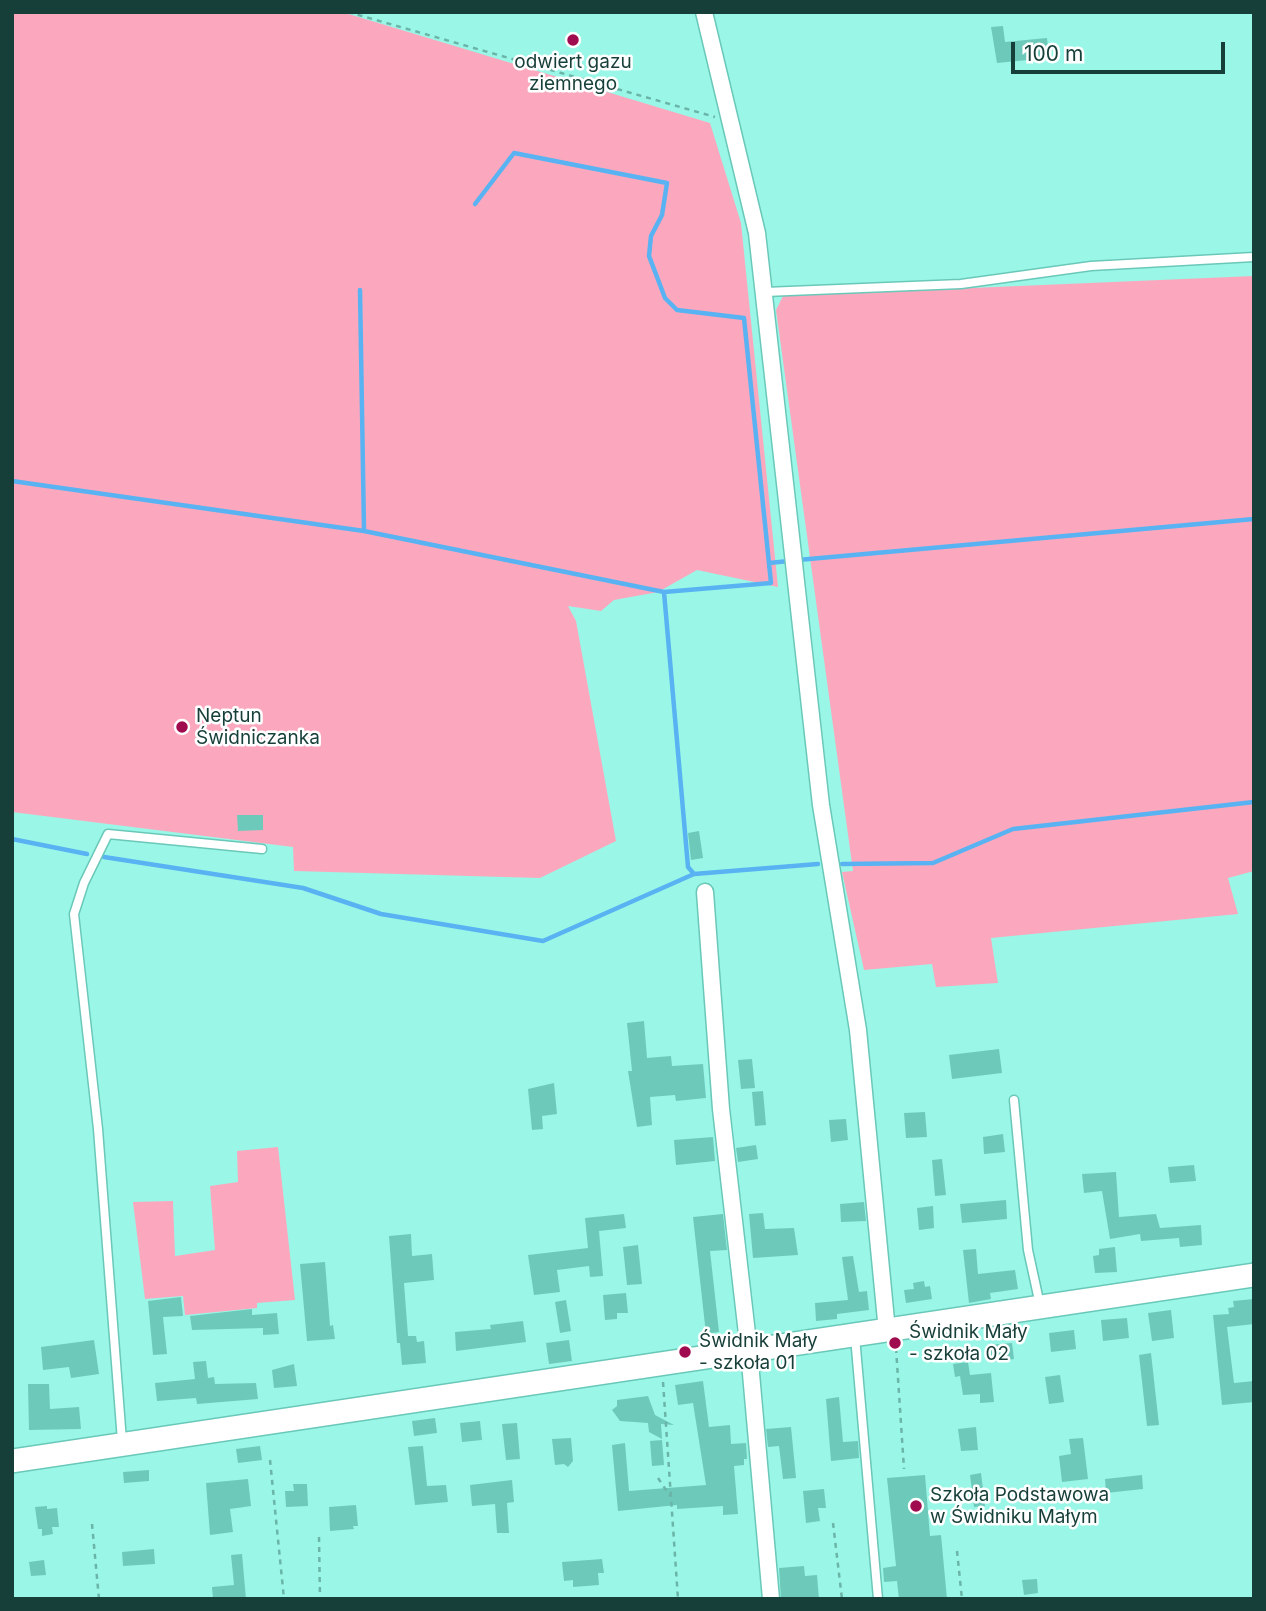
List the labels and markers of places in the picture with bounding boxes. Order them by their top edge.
marker: odwiert gazu ziemnego [565,32,581,48]
place label: odwiert gazu ziemnego [514,51,632,95]
place label: Neptun Świdniczanka [196,705,320,749]
marker: Neptun Świdniczanka [174,719,190,735]
place label: Świdnik Mały - szkoła 02 [909,1321,1028,1365]
place label: Świdnik Mały - szkoła 01 [699,1330,818,1374]
marker: Świdnik Mały - szkoła 02 [887,1335,903,1351]
marker: Świdnik Mały - szkoła 01 [677,1344,693,1360]
place label: Szkoła Podstawowa w Świdniku Małym [930,1484,1109,1528]
marker: Szkoła Podstawowa w Świdniku Małym [908,1498,924,1514]

